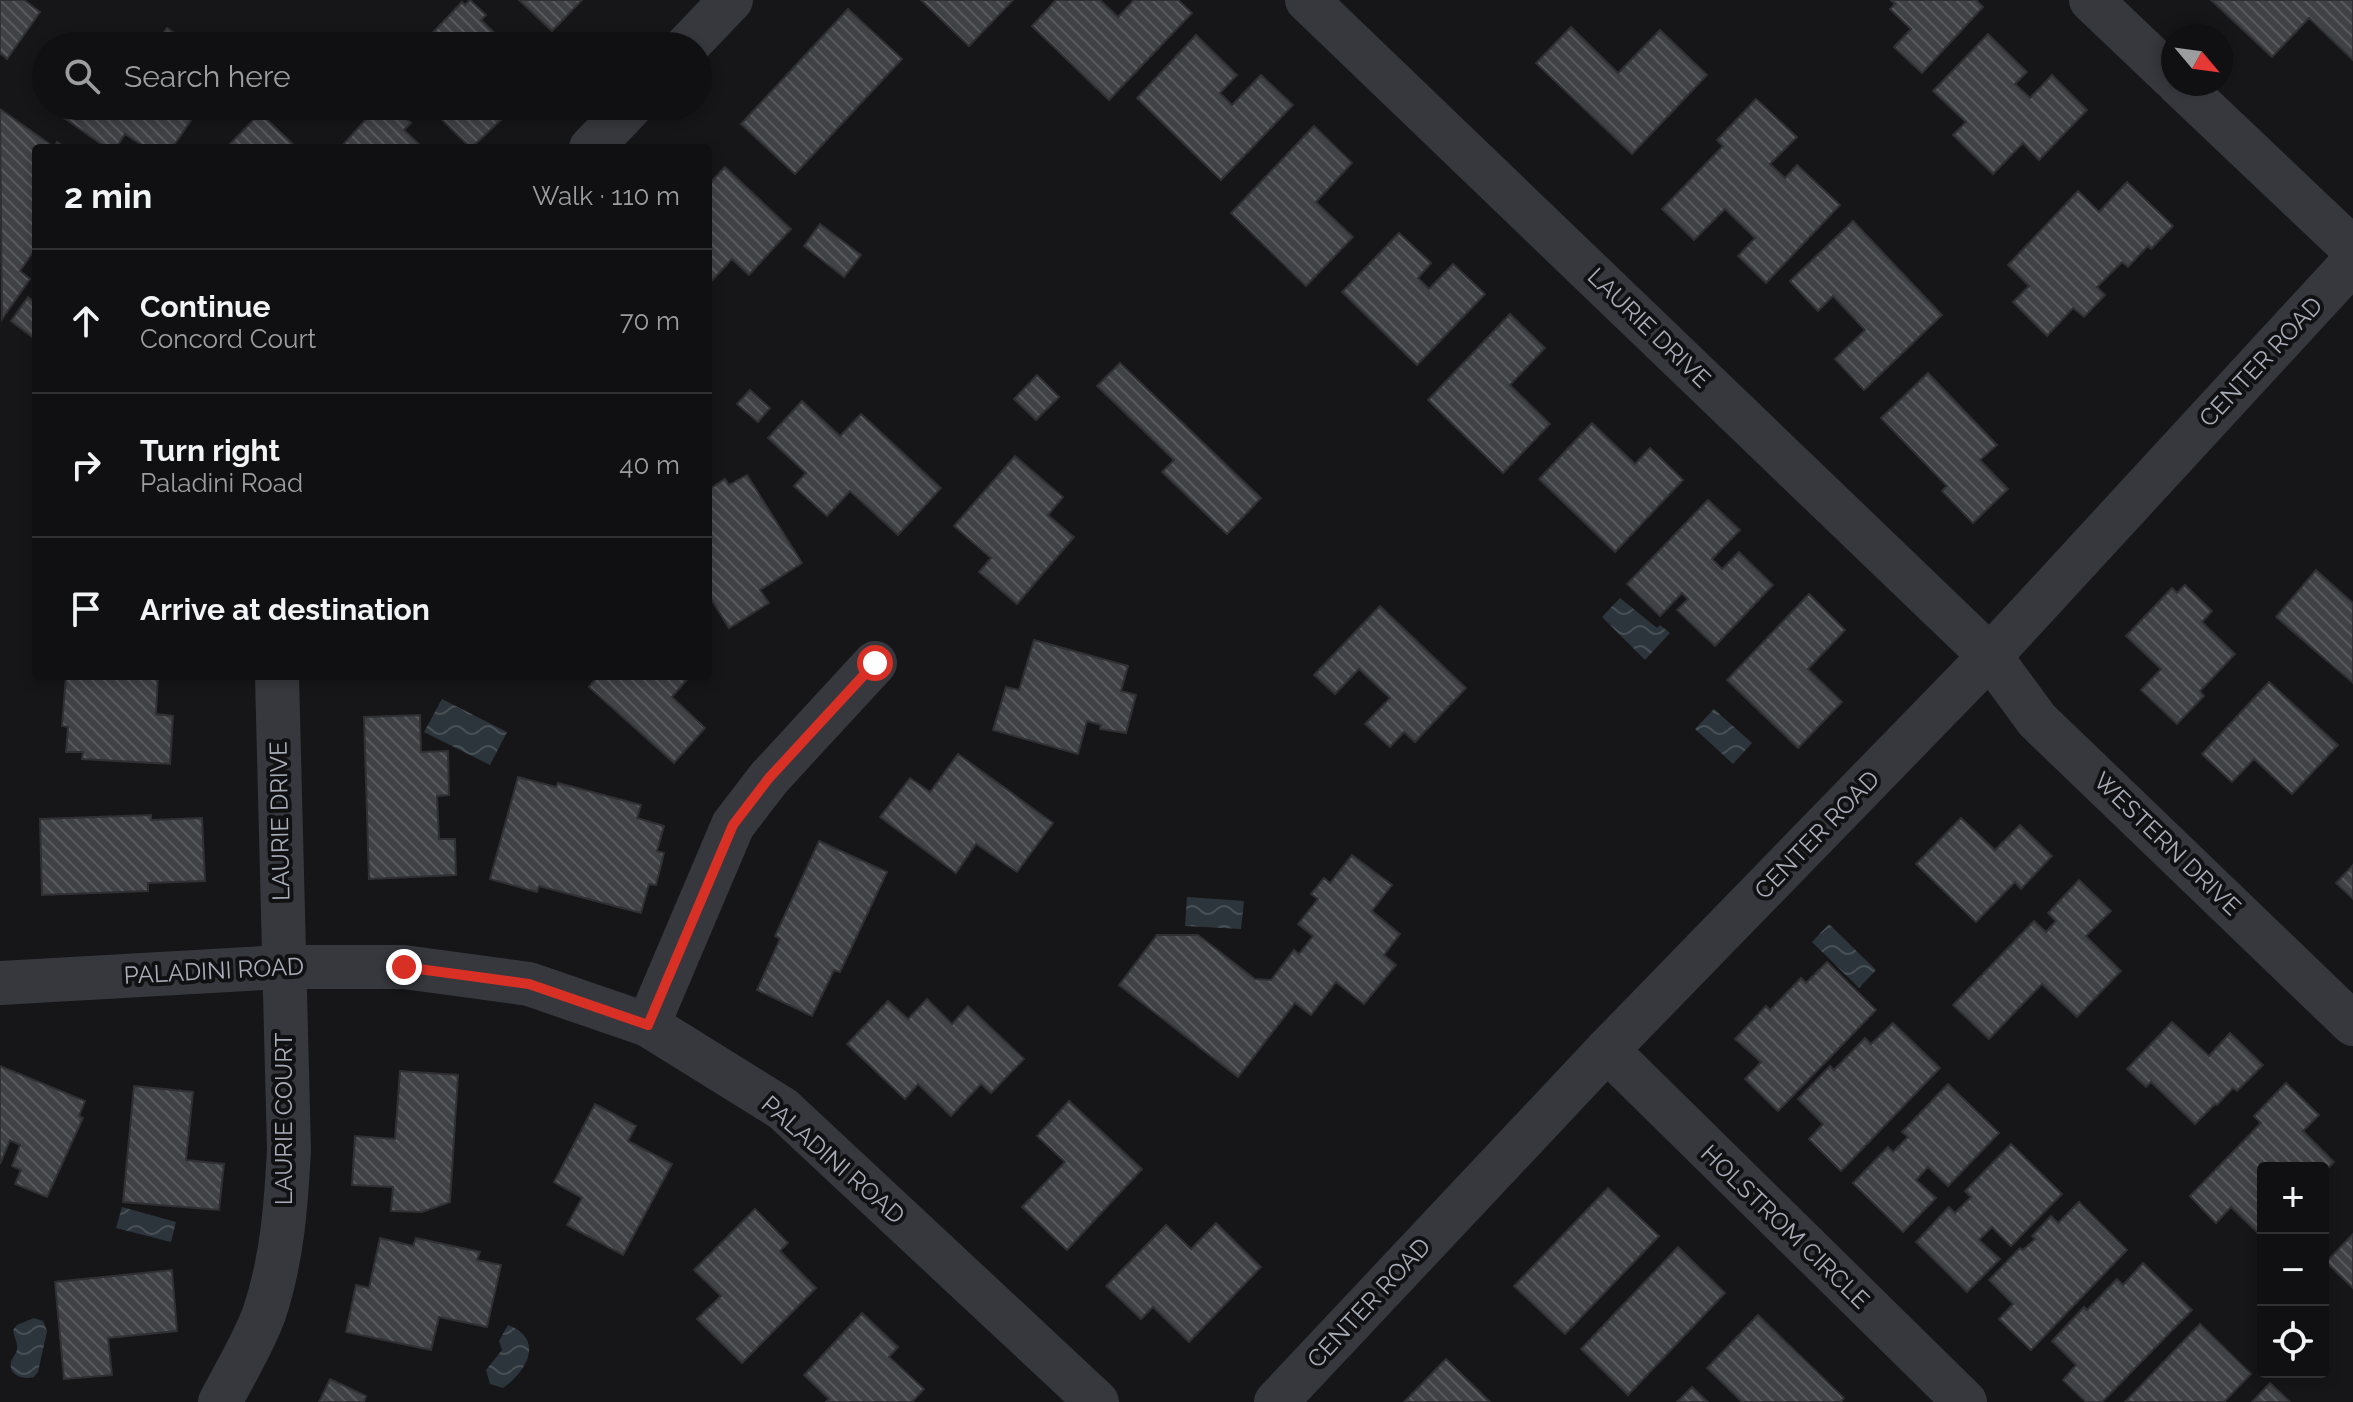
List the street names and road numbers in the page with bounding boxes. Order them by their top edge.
street label: LAURIE DRIVE [1582,262,1717,394]
street label: CENTER ROAD [2193,291,2328,433]
street label: LAURIE DRIVE [264,741,295,901]
street label: CENTER ROAD [1748,764,1885,905]
street label: WESTERN DRIVE [2088,766,2247,921]
street label: PALADINI ROAD [123,951,305,990]
street label: LAURIE COURT [269,1032,298,1205]
street label: PALADINI ROAD [756,1090,911,1230]
street label: HOLSTROM CIRCLE [1695,1139,1876,1315]
street label: CENTER ROAD [1301,1232,1436,1374]

